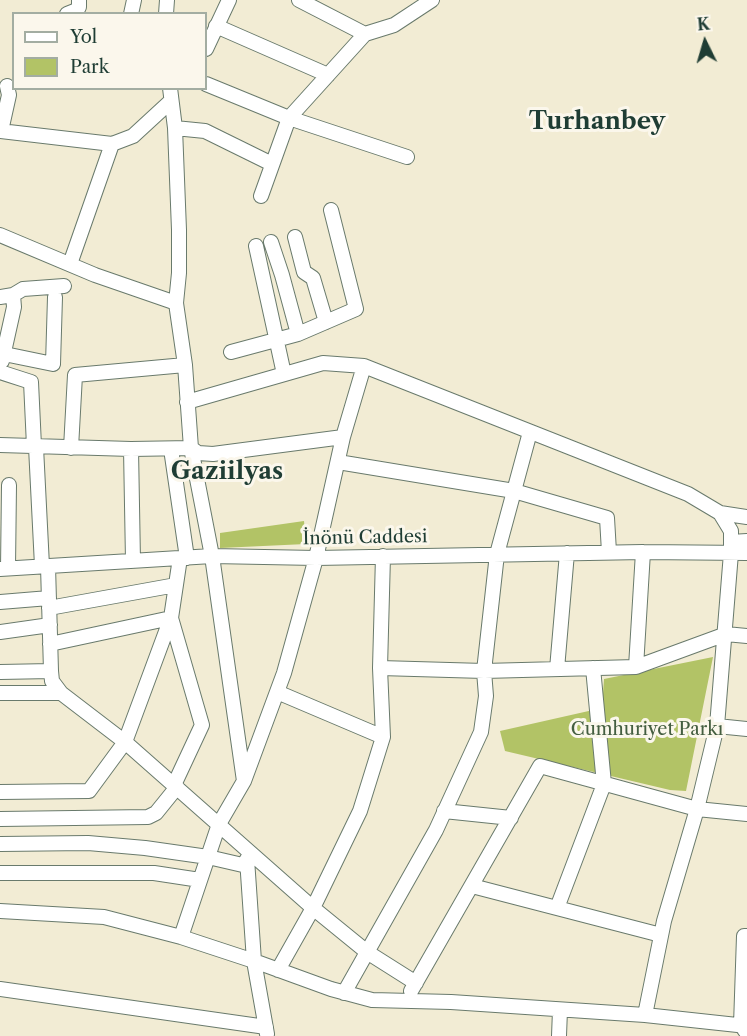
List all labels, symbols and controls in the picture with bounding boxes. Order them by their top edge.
legend [12,12,207,90]
north arrow [675,12,735,72]
text: K [696,14,711,35]
text: Yol [70,26,97,48]
text: Park [70,56,109,78]
district label: Turhanbey [529,108,665,136]
district label: Gaziilyas [171,458,283,486]
street label: İnönü Caddesi [302,526,428,550]
park label: Cumhuriyet Parkı [571,719,723,741]

